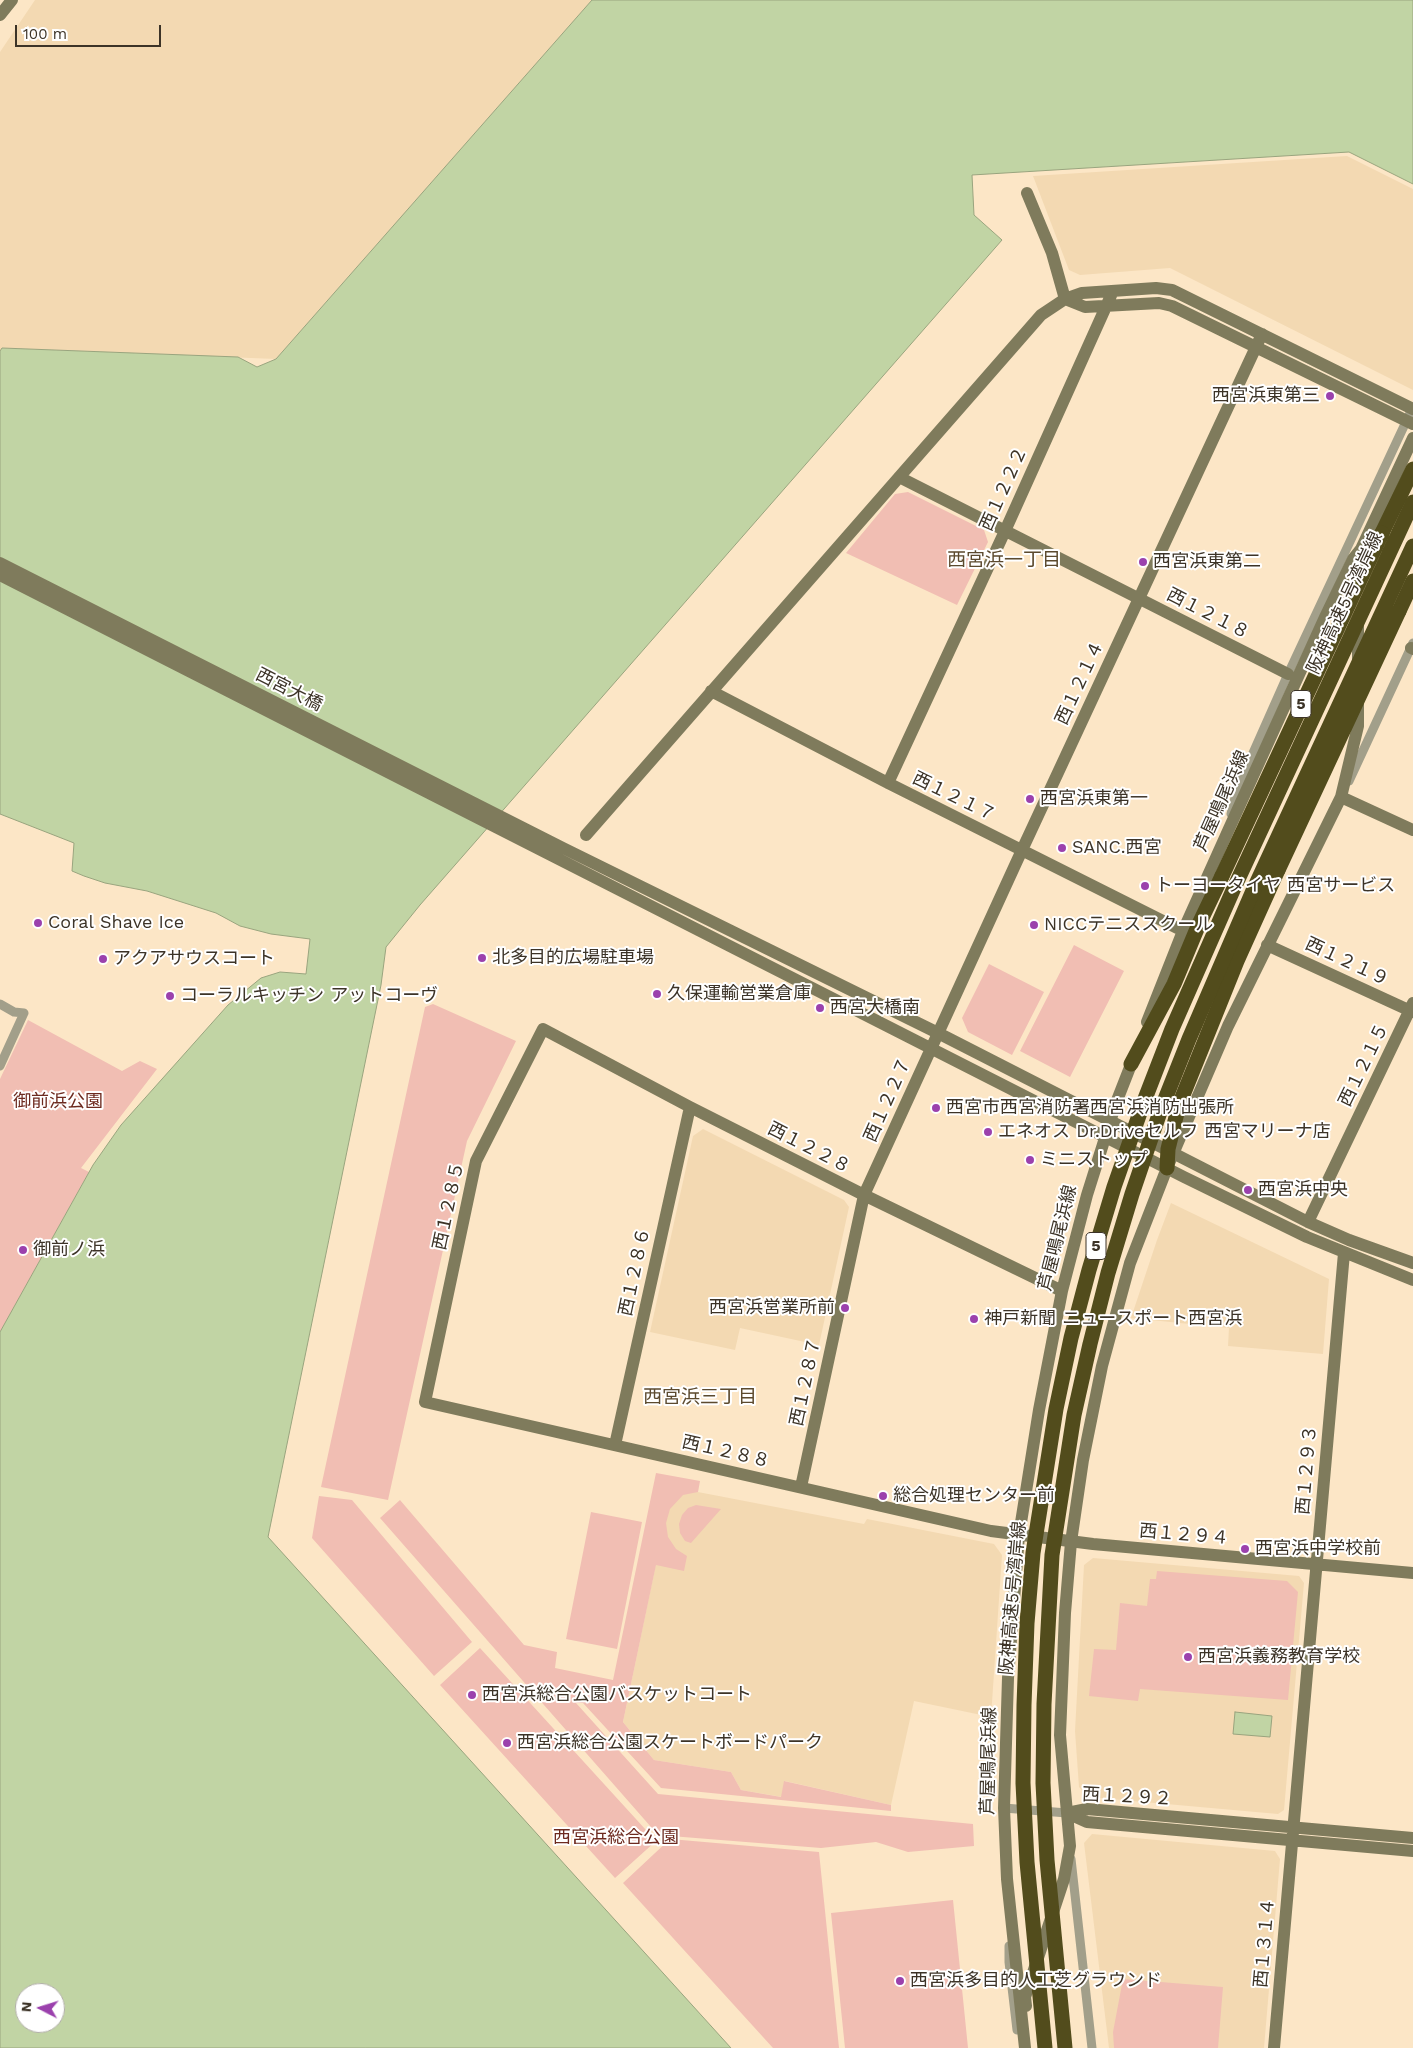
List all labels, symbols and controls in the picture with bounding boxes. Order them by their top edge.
scale bar [18,15,164,47]
text: 100 m [23,25,67,43]
place label: 西宮浜東第三 [1212,385,1320,407]
marker: 西宮浜東第三 [1324,390,1336,402]
street label: 西１２２２ [976,443,1032,535]
street label: 阪神高速5号湾岸線 [1303,528,1387,678]
district label: 西宮浜一丁目 [947,549,1061,571]
place label: 西宮浜東第二 [1153,551,1261,573]
marker: 西宮浜東第二 [1137,556,1149,568]
street label: 西１２１８ [1163,584,1253,644]
street label: 西１２１４ [1051,638,1109,728]
street label: 西宮大橋 [252,664,326,716]
road number: 5 [1291,691,1311,718]
street label: 芦屋鳴尾浜線 [1190,747,1254,855]
street label: 西１２１７ [909,768,999,826]
place label: 西宮浜東第一 [1040,788,1148,810]
marker: 西宮浜東第一 [1024,793,1036,805]
place label: SANC.西宮 [1072,837,1161,859]
marker: SANC.西宮 [1056,842,1068,854]
place label: トーヨータイヤ 西宮サービス [1155,875,1395,897]
marker: トーヨータイヤ 西宮サービス [1139,880,1151,892]
place label: Coral Shave Ice [48,912,184,934]
place label: NICCテニススクール [1044,914,1213,936]
marker: Coral Shave Ice [32,917,44,929]
marker: NICCテニススクール [1028,919,1040,931]
street label: 西１２１９ [1302,933,1392,991]
place label: 北多目的広場駐車場 [492,947,654,969]
place label: アクアサウスコート [113,948,275,970]
marker: 北多目的広場駐車場 [476,952,488,964]
marker: アクアサウスコート [97,953,109,965]
place label: 久保運輸営業倉庫 [667,983,811,1005]
place label: コーラルキッチン アットコーヴ [180,985,438,1007]
marker: 久保運輸営業倉庫 [651,988,663,1000]
marker: コーラルキッチン アットコーヴ [164,990,176,1002]
place label: 西宮大橋南 [830,997,920,1019]
marker: 西宮大橋南 [814,1002,826,1014]
street label: 西１２１５ [1335,1020,1393,1110]
street label: 西１２２７ [860,1054,916,1146]
park label: 御前浜公園 [13,1091,103,1113]
place label: 西宮市西宮消防署西宮浜消防出張所 [946,1097,1234,1119]
marker: 西宮市西宮消防署西宮浜消防出張所 [930,1102,942,1114]
street label: 西１２２８ [764,1118,854,1178]
place label: エネオス Dr.Driveセルフ 西宮マリーナ店 [998,1121,1331,1143]
marker: エネオス Dr.Driveセルフ 西宮マリーナ店 [982,1126,994,1138]
place label: ミニストップ [1040,1149,1148,1171]
marker: ミニストップ [1024,1154,1036,1166]
street label: 西１２８５ [429,1160,469,1252]
place label: 西宮浜中央 [1258,1179,1348,1201]
street label: 芦屋鳴尾浜線 [1034,1183,1082,1293]
marker: 西宮浜中央 [1242,1184,1254,1196]
street label: 西１２８６ [615,1226,655,1318]
road number: 5 [1086,1232,1106,1260]
place label: 御前ノ浜 [33,1239,105,1261]
marker: 御前ノ浜 [17,1244,29,1256]
place label: 西宮浜営業所前 [709,1297,835,1319]
marker: 西宮浜営業所前 [839,1302,851,1314]
place label: 神戸新聞 ニュースポート西宮浜 [984,1308,1242,1330]
marker: 神戸新聞 ニュースポート西宮浜 [968,1313,980,1325]
street label: 西１２８７ [786,1336,826,1428]
district label: 西宮浜三丁目 [643,1386,757,1408]
street label: 西１２９３ [1292,1424,1322,1516]
street label: 西１２８８ [680,1431,772,1473]
place label: 総合処理センター前 [893,1485,1055,1507]
marker: 総合処理センター前 [877,1490,889,1502]
street label: 阪神高速5号湾岸線 [996,1520,1030,1676]
street label: 西１２９４ [1138,1520,1230,1550]
place label: 西宮浜中学校前 [1255,1538,1381,1560]
marker: 西宮浜中学校前 [1239,1543,1251,1555]
place label: 西宮浜義務教育学校 [1198,1646,1360,1668]
marker: 西宮浜義務教育学校 [1182,1651,1194,1663]
place label: 西宮浜総合公園バスケットコート [482,1684,752,1706]
marker: 西宮浜総合公園バスケットコート [466,1689,478,1701]
street label: 芦屋鳴尾浜線 [977,1707,1001,1815]
place label: 西宮浜総合公園スケートボードパーク [517,1732,823,1754]
marker: 西宮浜総合公園スケートボードパーク [501,1737,513,1749]
street label: 西１２９２ [1081,1784,1173,1810]
park label: 西宮浜総合公園 [553,1827,679,1849]
street label: 西１３１４ [1250,1897,1280,1989]
place label: 西宮浜多目的人工芝グラウンド [910,1970,1162,1992]
marker: 西宮浜多目的人工芝グラウンド [894,1975,906,1987]
north arrow [15,1983,65,2033]
text: N [18,2001,34,2013]

